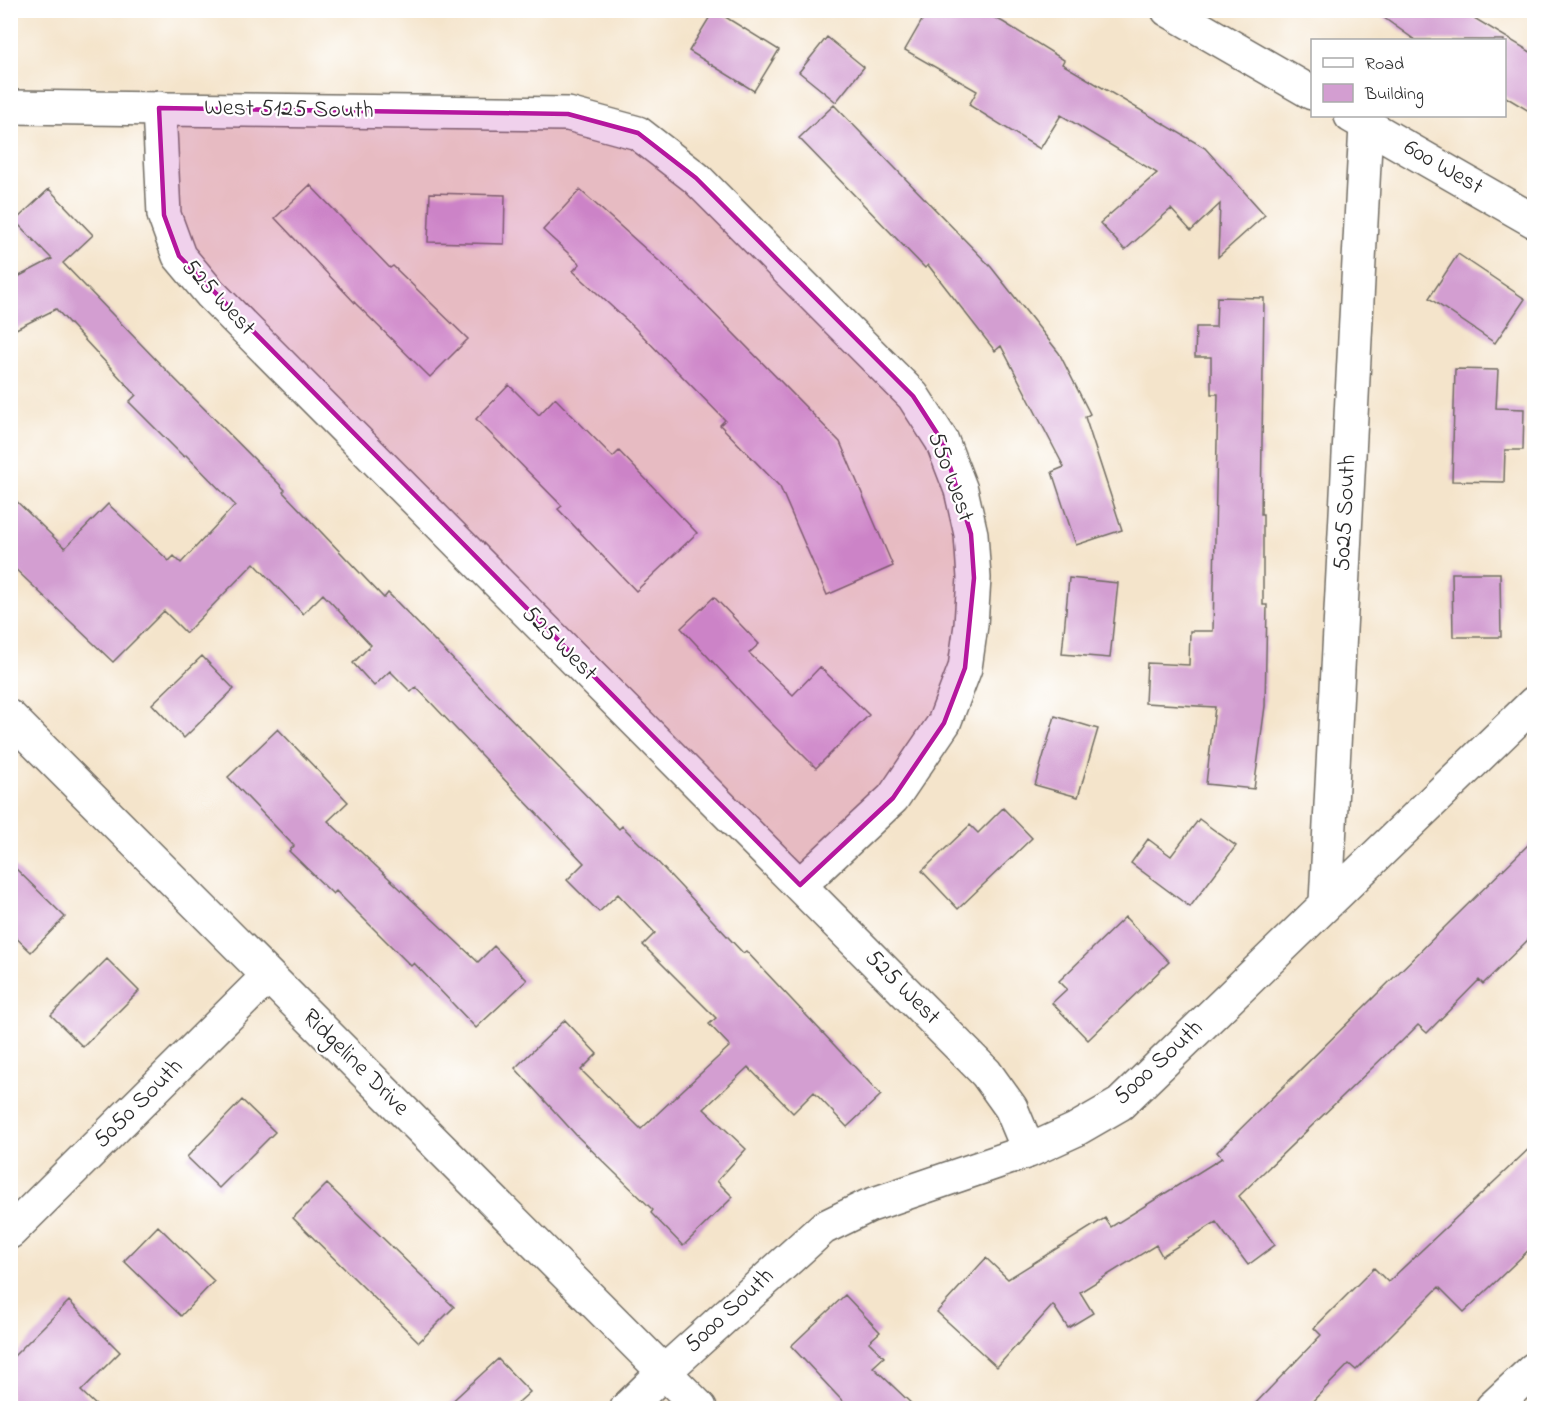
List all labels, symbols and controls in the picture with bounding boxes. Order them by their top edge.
legend [1311,39,1506,117]
text: Road [1365,52,1404,78]
text: Building [1364,82,1424,109]
street label: West 5125 South [204,91,374,129]
street label: 600 West [1397,131,1489,205]
street label: 525 West [173,251,263,345]
street label: 550 West [918,427,982,527]
street label: 5025 South [1325,454,1367,572]
street label: 525 West [513,598,605,690]
street label: 525 West [856,942,948,1034]
street label: Ridgeline Drive [293,1001,417,1125]
street label: 5000 South [1106,1012,1212,1114]
street label: 5050 South [86,1051,192,1157]
street label: 5000 South [677,1260,783,1362]

